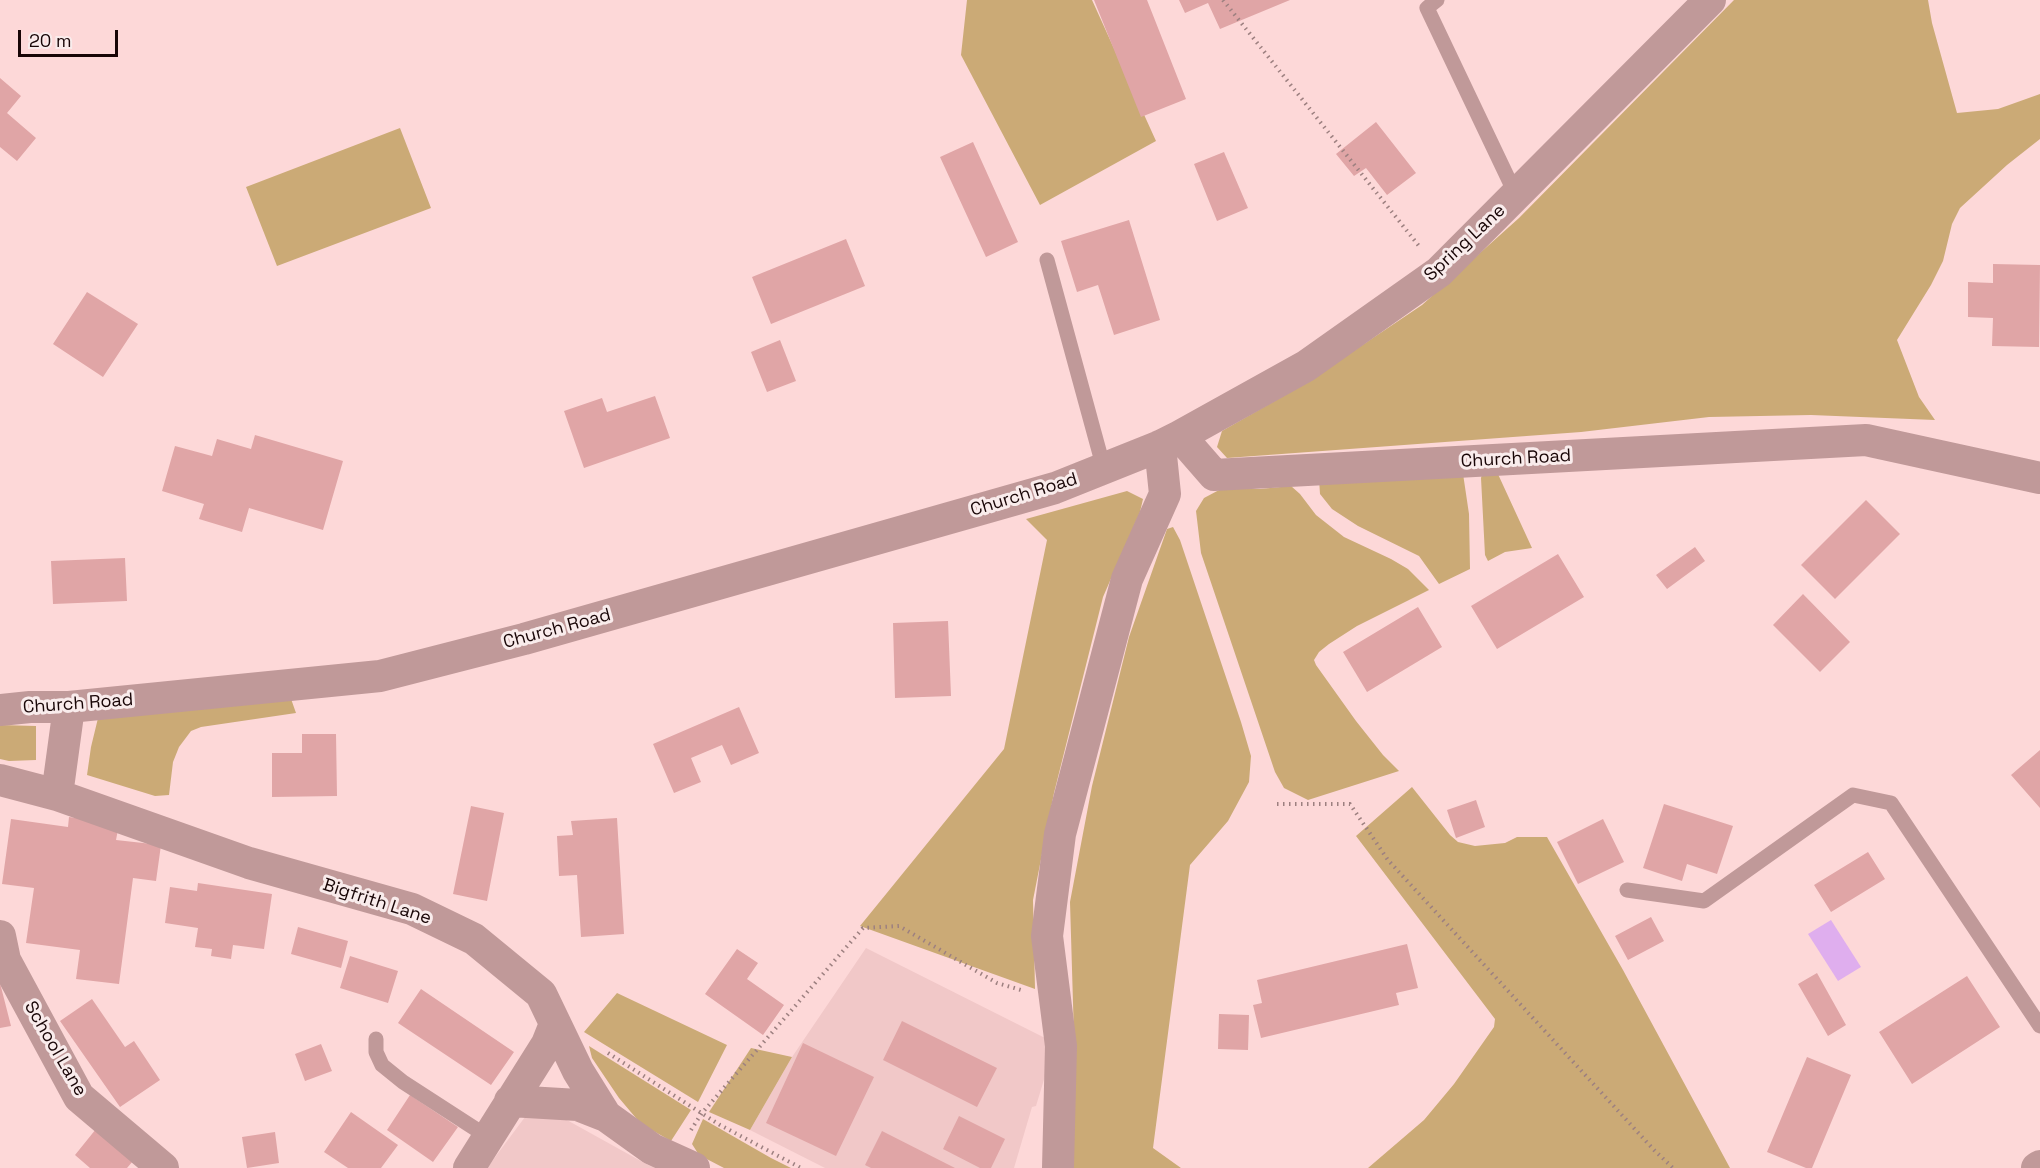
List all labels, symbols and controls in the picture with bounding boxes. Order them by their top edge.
scale bar [21,18,122,56]
text: 20 m [29,29,72,52]
street label: Spring Lane [1420,200,1510,286]
street label: Church Road [1460,445,1572,473]
street label: Church Road [968,469,1080,521]
street label: Church Road [501,604,613,654]
street label: Church Road [22,689,134,719]
street label: Bigfrith Lane [320,874,434,930]
street label: School Lane [19,998,91,1100]

